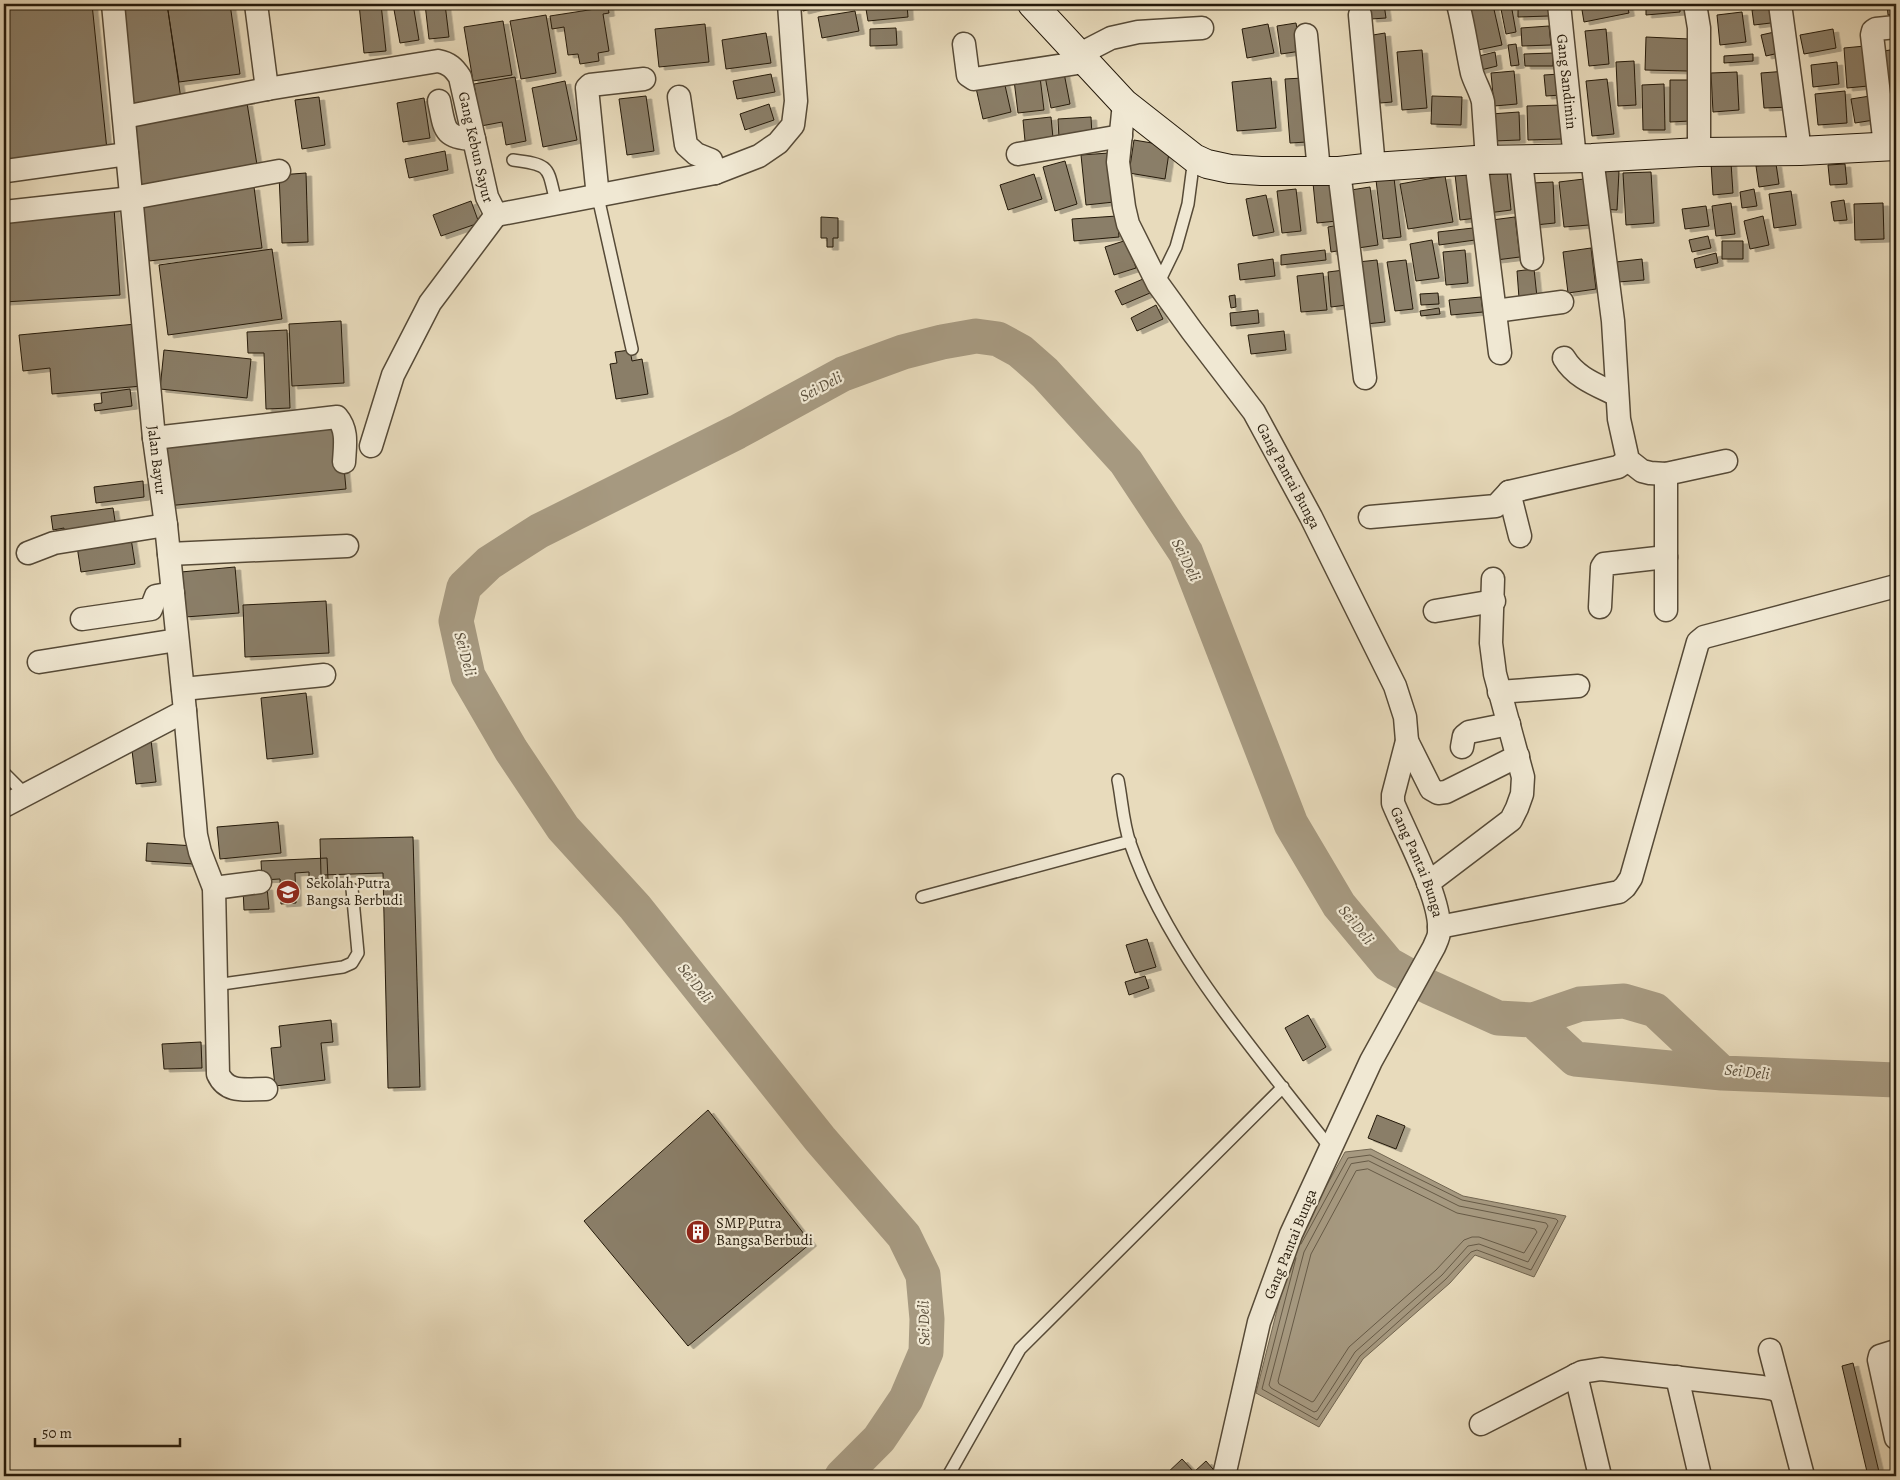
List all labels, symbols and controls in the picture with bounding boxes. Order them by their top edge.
street label: Gang Sandimin [1552,33,1582,130]
street label: Gang Kebun Sayur [454,90,499,207]
water label: Sei Deli [796,367,846,407]
street label: Gang Pantai Bunga [1252,419,1325,532]
street label: Jalan Bayur [143,424,171,496]
water label: Sei Deli [1166,535,1206,585]
water label: Sei Deli [449,629,481,679]
street label: Gang Pantai Bunga [1386,804,1448,919]
place label: Sekolah Putra Bangsa Berbudi [306,873,403,910]
school or university icon: Sekolah Putra Bangsa Berbudi [275,879,301,905]
water label: Sei Deli [1333,900,1379,950]
water label: Sei Deli [672,958,718,1008]
water label: Sei Deli [1723,1059,1771,1085]
street label: Gang Pantai Bunga [1259,1186,1321,1302]
place label: SMP Putra Bangsa Berbudi [716,1213,813,1250]
building icon: SMP Putra Bangsa Berbudi [685,1219,711,1245]
water label: Sei Deli [913,1300,935,1346]
scale bar [35,1415,180,1447]
text: 50 m [42,1423,72,1443]

